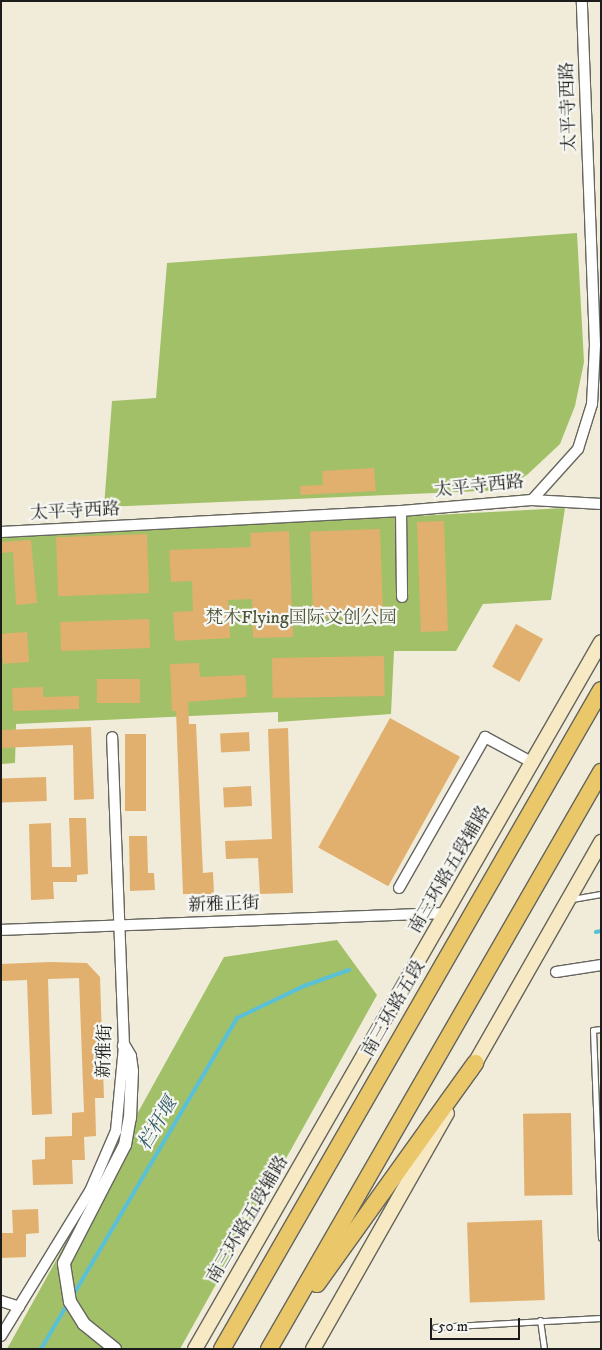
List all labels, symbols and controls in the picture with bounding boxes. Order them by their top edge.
street label: 太平寺西路 [557,62,581,152]
street label: 太平寺西路 [433,472,525,502]
street label: 太平寺西路 [29,499,121,525]
park label: 梵木Flying国际文创公园 [205,607,397,629]
street label: 南三环路五段辅路 [405,802,495,938]
street label: 新雅正街 [188,893,260,917]
street label: 南三环路五段 [358,957,430,1061]
street label: 新雅街 [93,1024,117,1078]
water label: 栏杆堰 [134,1094,182,1154]
street label: 南三环路五段辅路 [203,1152,293,1288]
scale bar [432,1308,522,1340]
text: 50 m [438,1317,468,1336]

